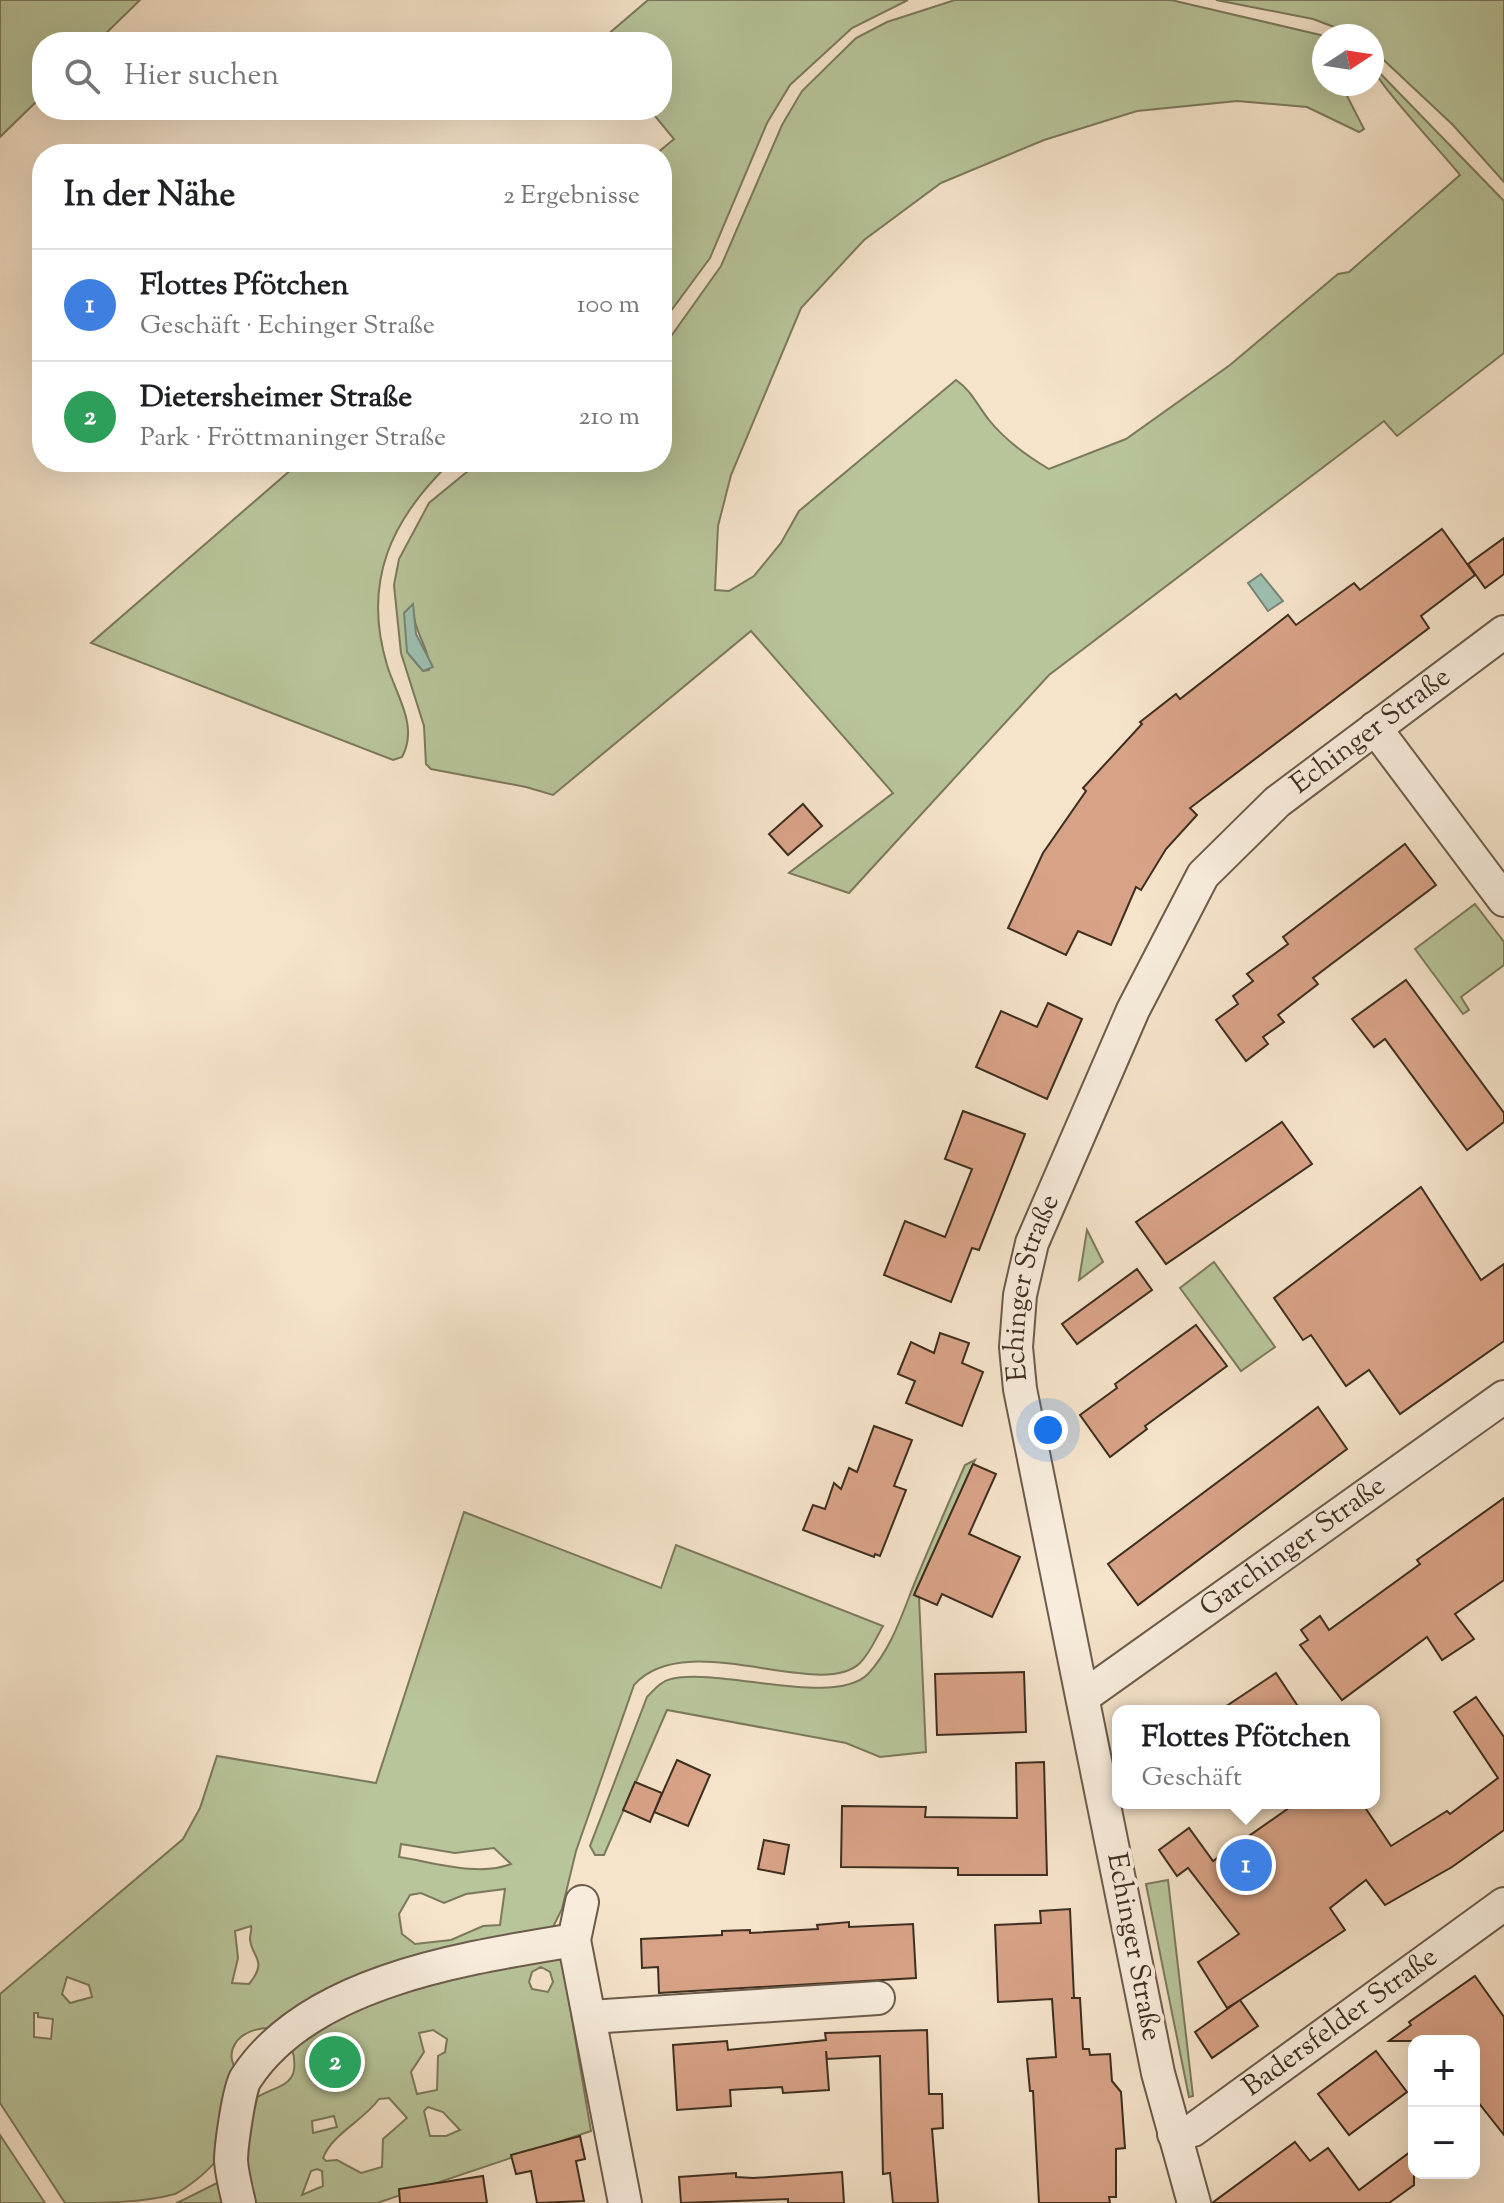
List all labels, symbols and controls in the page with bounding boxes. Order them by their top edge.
north arrow [1312,24,1384,96]
search box [32,32,672,120]
icon: search [60,54,104,98]
text: Hier suchen [124,55,279,98]
text: In der Nähe [64,172,235,221]
text: 2 Ergebnisse [503,178,640,215]
text: Flottes Pfötchen [140,265,349,308]
text: 1 [86,287,94,324]
text: 100 m [577,287,640,324]
text: Geschäft · Echinger Straße [140,308,435,345]
text: Dietersheimer Straße [140,377,412,420]
text: 2 [84,399,96,436]
text: 210 m [578,399,640,436]
text: Park · Fröttmaninger Straße [140,420,446,457]
street label: Echinger Straße [1283,658,1459,805]
street label: Echinger Straße [996,1188,1071,1383]
your location [1028,1410,1068,1450]
street label: Garchinger Straße [1192,1467,1394,1627]
popup [1112,1705,1380,1809]
text: Flottes Pfötchen [1142,1717,1350,1760]
text: Geschäft [1142,1760,1242,1797]
pin: 1 [1220,1835,1272,1895]
street label: Echinger Straße [1095,1850,1171,2044]
street label: Badersfelder Straße [1235,1938,1447,2107]
pin: 2 [309,2032,361,2092]
map controls [1408,2035,1480,2179]
button: + [1408,2035,1480,2107]
button: − [1408,2107,1480,2179]

